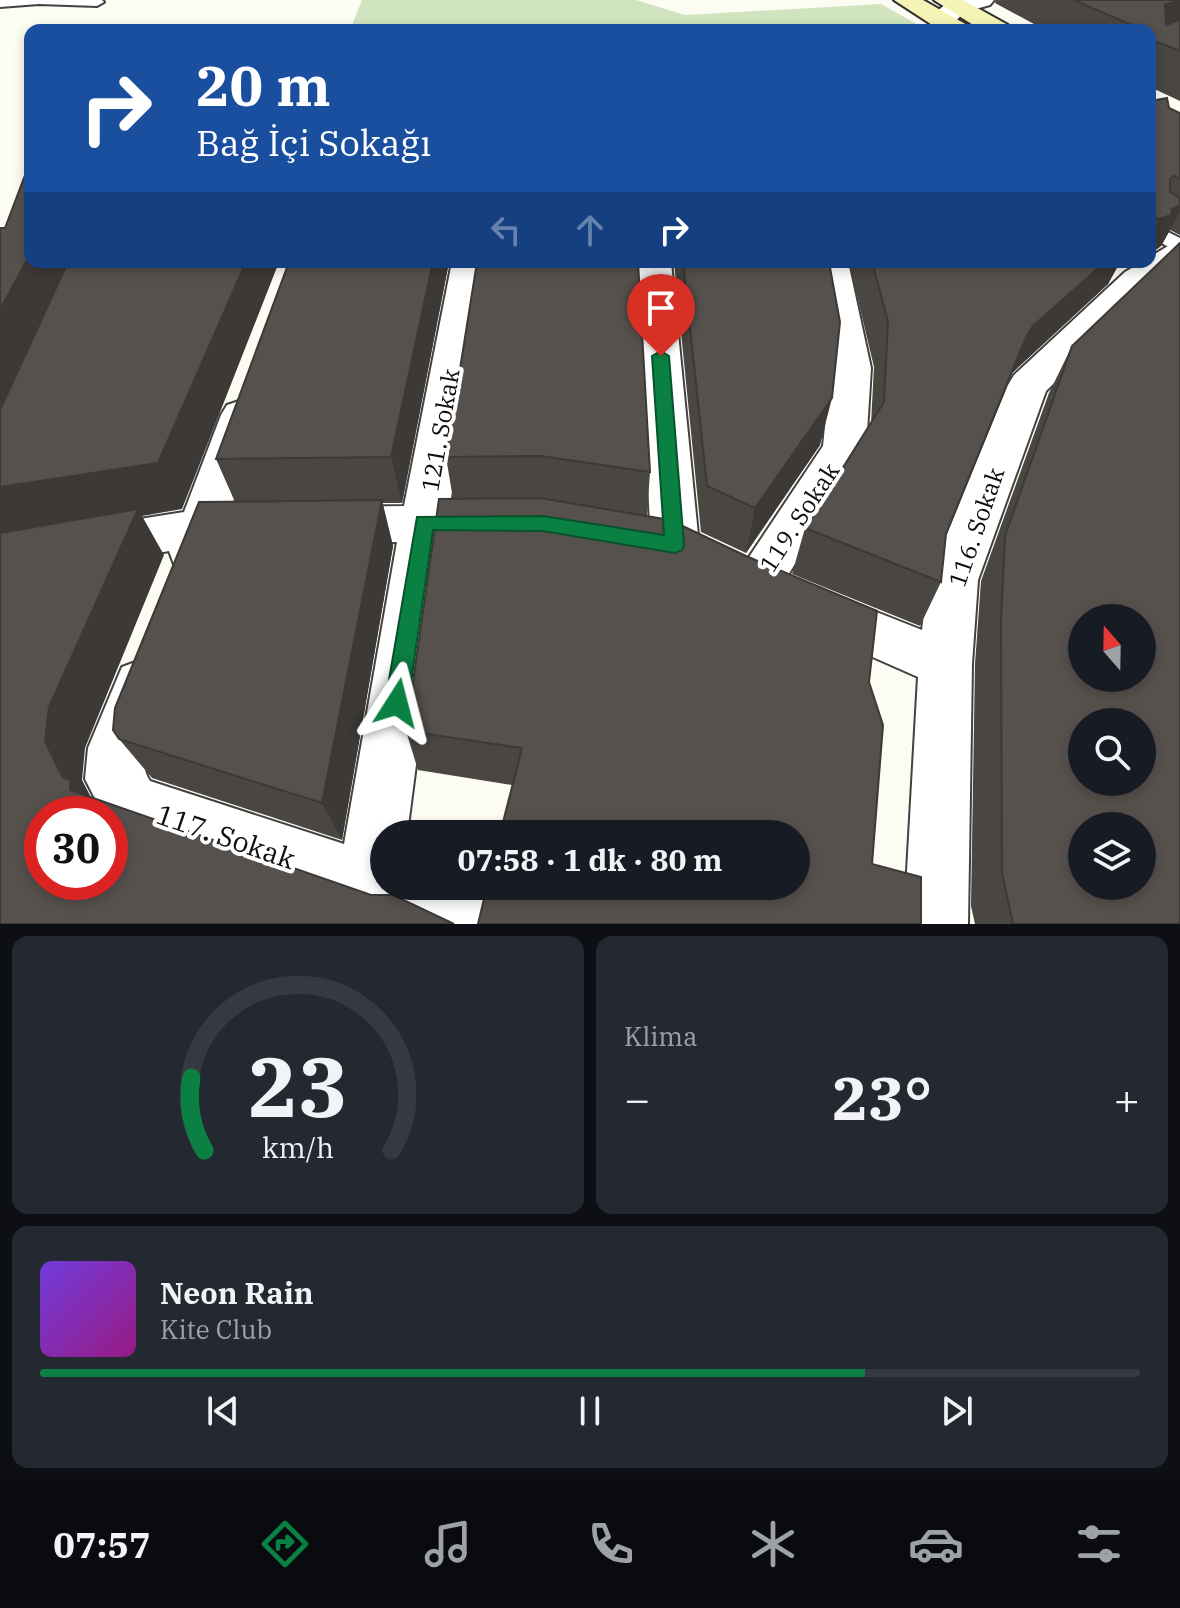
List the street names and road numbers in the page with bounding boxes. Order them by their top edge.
street label: 121. Sokak [413,366,467,494]
street label: 119. Sokak [752,456,846,578]
street label: 116. Sokak [941,463,1011,591]
street label: 117. Sokak [152,795,301,877]

